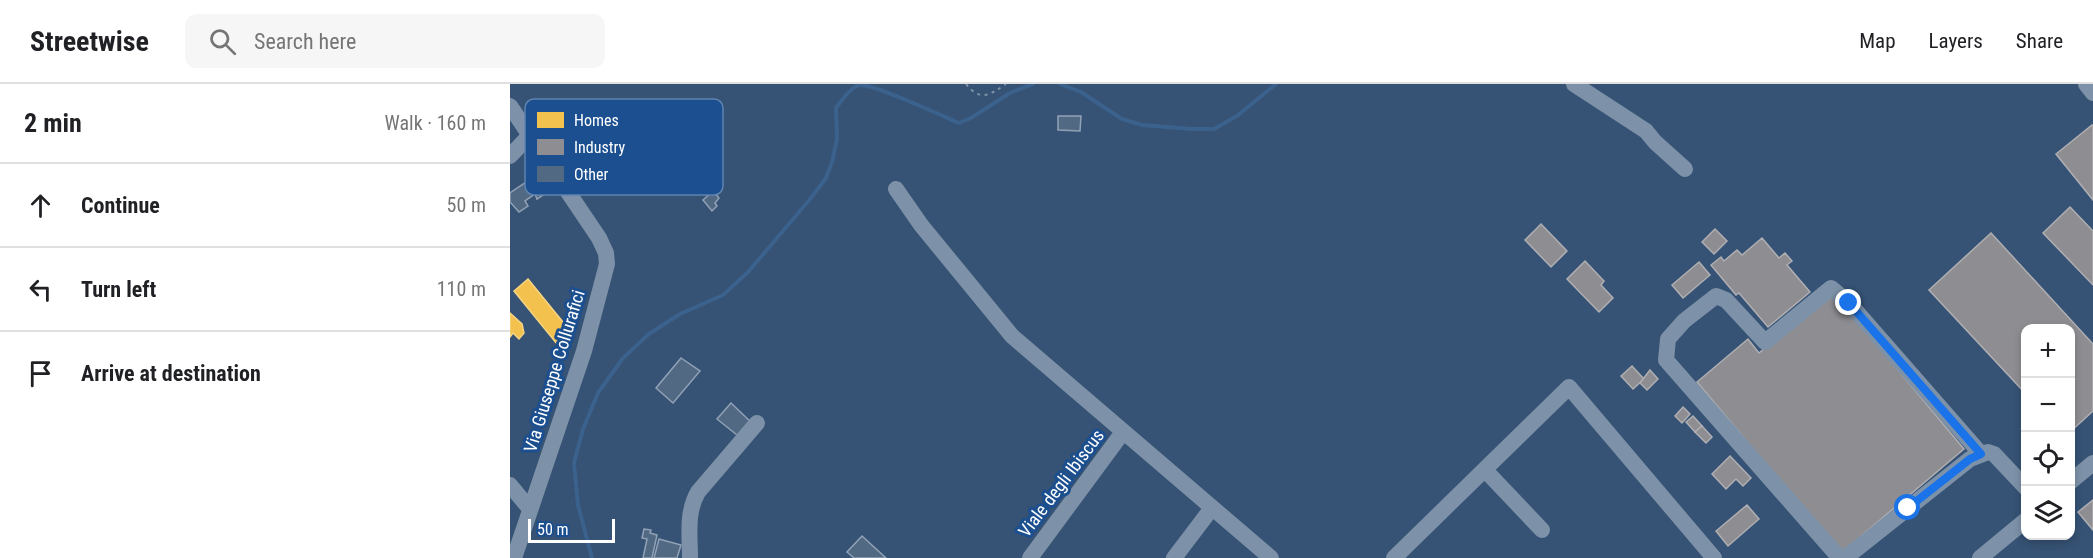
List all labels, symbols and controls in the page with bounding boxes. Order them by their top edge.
search box [185,14,605,68]
text: Streetwise [30,25,149,58]
icon: search [206,25,239,58]
text: Search here [254,29,356,54]
text: Map [1859,29,1896,53]
text: Layers [1929,29,1983,53]
text: Share [2016,29,2063,53]
legend [525,99,723,195]
text: 2 min [24,108,82,138]
text: Walk · 160 m [385,111,486,135]
text: Homes [574,111,619,130]
text: Industry [574,138,625,157]
text: Other [574,165,609,184]
icon: ahead [24,189,57,222]
text: Continue [81,193,160,218]
text: 50 m [447,193,486,217]
icon: left [24,273,57,306]
text: Turn left [81,277,156,302]
text: 110 m [437,277,486,301]
street label: Via Giuseppe Collurafici [519,287,589,455]
route end [1835,289,1861,315]
map controls [2021,324,2075,540]
button: + [2021,324,2075,378]
icon: arrive [24,357,57,390]
text: Arrive at destination [81,361,261,386]
button: − [2021,378,2075,432]
street label: Viale degli Ibiscus [1014,425,1108,541]
button: locate [2021,432,2075,486]
button: layers [2021,486,2075,540]
route start [1894,494,1920,520]
scale bar [528,516,615,544]
text: 50 m [537,520,569,539]

